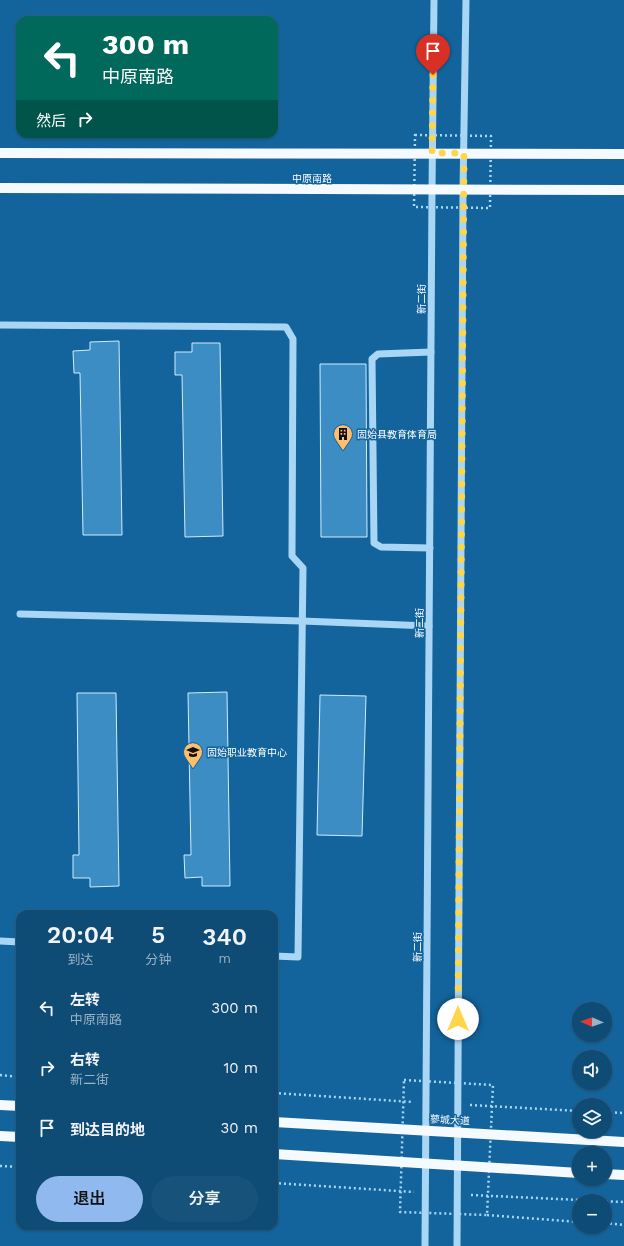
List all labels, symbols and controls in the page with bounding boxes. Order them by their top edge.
text: 300 m [102,28,189,61]
icon: left [36,32,88,84]
pin [416,34,450,75]
icon: arrive [422,40,444,62]
text: 中原南路 [102,66,174,87]
icon: right [74,108,96,130]
text: 然后 [36,112,66,130]
street label: 中原南路 [292,173,332,184]
street label: 新二街 [416,284,427,314]
building icon: 固始县教育体育局 [332,423,354,451]
place label: 固始县教育体育局 [357,429,437,440]
street label: 新二街 [414,608,425,638]
school or university icon: 固始职业教育中心 [182,741,204,769]
place label: 固始职业教育中心 [207,747,287,758]
text: 20:04 [47,921,114,949]
text: 5 [151,921,165,949]
text: 340 [202,923,247,951]
street label: 新二街 [412,932,423,962]
text: m [218,951,231,966]
text: 到达 [68,952,94,967]
text: 分钟 [145,952,171,967]
text: 左转 [70,991,100,1009]
icon: left [36,997,58,1019]
position arrow [437,998,479,1040]
text: 300 m [211,999,258,1017]
north arrow [572,1002,612,1042]
map controls [572,1002,612,1234]
text: 中原南路 [70,1012,122,1027]
button: sound [572,1050,612,1090]
text: 右转 [70,1051,100,1069]
icon: right [36,1057,58,1079]
text: 10 m [223,1059,258,1077]
text: 新二街 [70,1072,109,1087]
button: layers [572,1098,612,1138]
street label: 蓼城大道 [430,1113,470,1127]
icon: arrive [36,1117,58,1139]
text: 30 m [221,1119,258,1137]
text: 到达目的地 [70,1121,145,1139]
button: + [572,1146,612,1186]
button: 退出 [36,1176,143,1222]
button: 分享 [151,1176,258,1222]
button: − [572,1194,612,1234]

